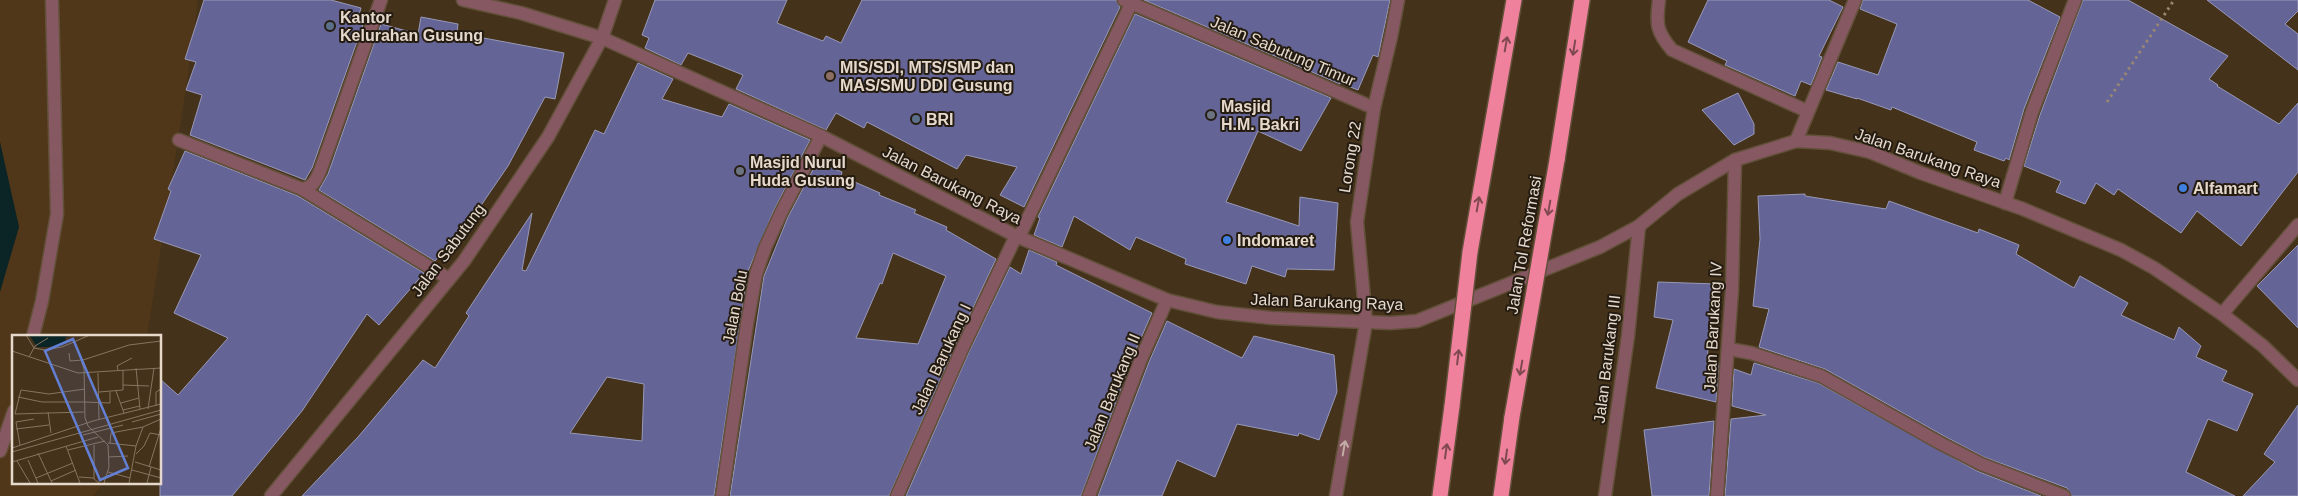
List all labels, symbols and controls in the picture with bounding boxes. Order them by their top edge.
place label: Kantor Kelurahan Gusung [340,9,483,44]
street label: Jalan Sabutung Timur [1208,13,1359,89]
marker: Kantor Kelurahan Gusung [324,20,336,32]
one-way arrow [1502,37,1512,53]
one-way arrow [1569,40,1579,56]
place label: MIS/SDI, MTS/SMP dan MAS/SMU DDI Gusung [840,59,1014,94]
marker: MIS/SDI, MTS/SMP dan MAS/SMU DDI Gusung [824,70,836,82]
place label: Masjid H.M. Bakri [1221,98,1299,133]
marker: Masjid H.M. Bakri [1205,109,1217,121]
place label: BRI [926,111,954,128]
marker: BRI [910,113,922,125]
street label: Lorong 22 [1336,120,1364,194]
street label: Jalan Barukang Raya [1853,125,2003,191]
street label: Jalan Barukang Raya [880,143,1024,227]
place label: Masjid Nurul Huda Gusung [750,154,855,189]
marker: Masjid Nurul Huda Gusung [734,165,746,177]
street label: Jalan Tol Reformasi [1503,174,1545,316]
place label: Alfamart [2193,180,2259,197]
marker: Alfamart [2177,182,2189,194]
one-way arrow [1474,197,1484,213]
one-way arrow [1543,199,1553,215]
street label: Jalan Sabutung [408,200,488,300]
place label: Indomaret [1237,232,1315,249]
marker: Indomaret [1221,234,1233,246]
street label: Jalan Barukang IV [1701,261,1725,393]
street label: Jalan Bolu [720,269,750,345]
street label: Jalan Barukang Raya [1250,291,1404,313]
street label: Jalan Barukang III [1591,294,1623,424]
street label: Jalan Barukang I [908,301,974,417]
street label: Jalan Barukang II [1081,331,1143,453]
inset map [12,335,161,484]
one-way arrow [1453,349,1463,365]
one-way arrow [1515,359,1525,375]
one-way arrow [1340,440,1350,456]
one-way arrow [1441,443,1451,459]
one-way arrow [1501,448,1511,464]

